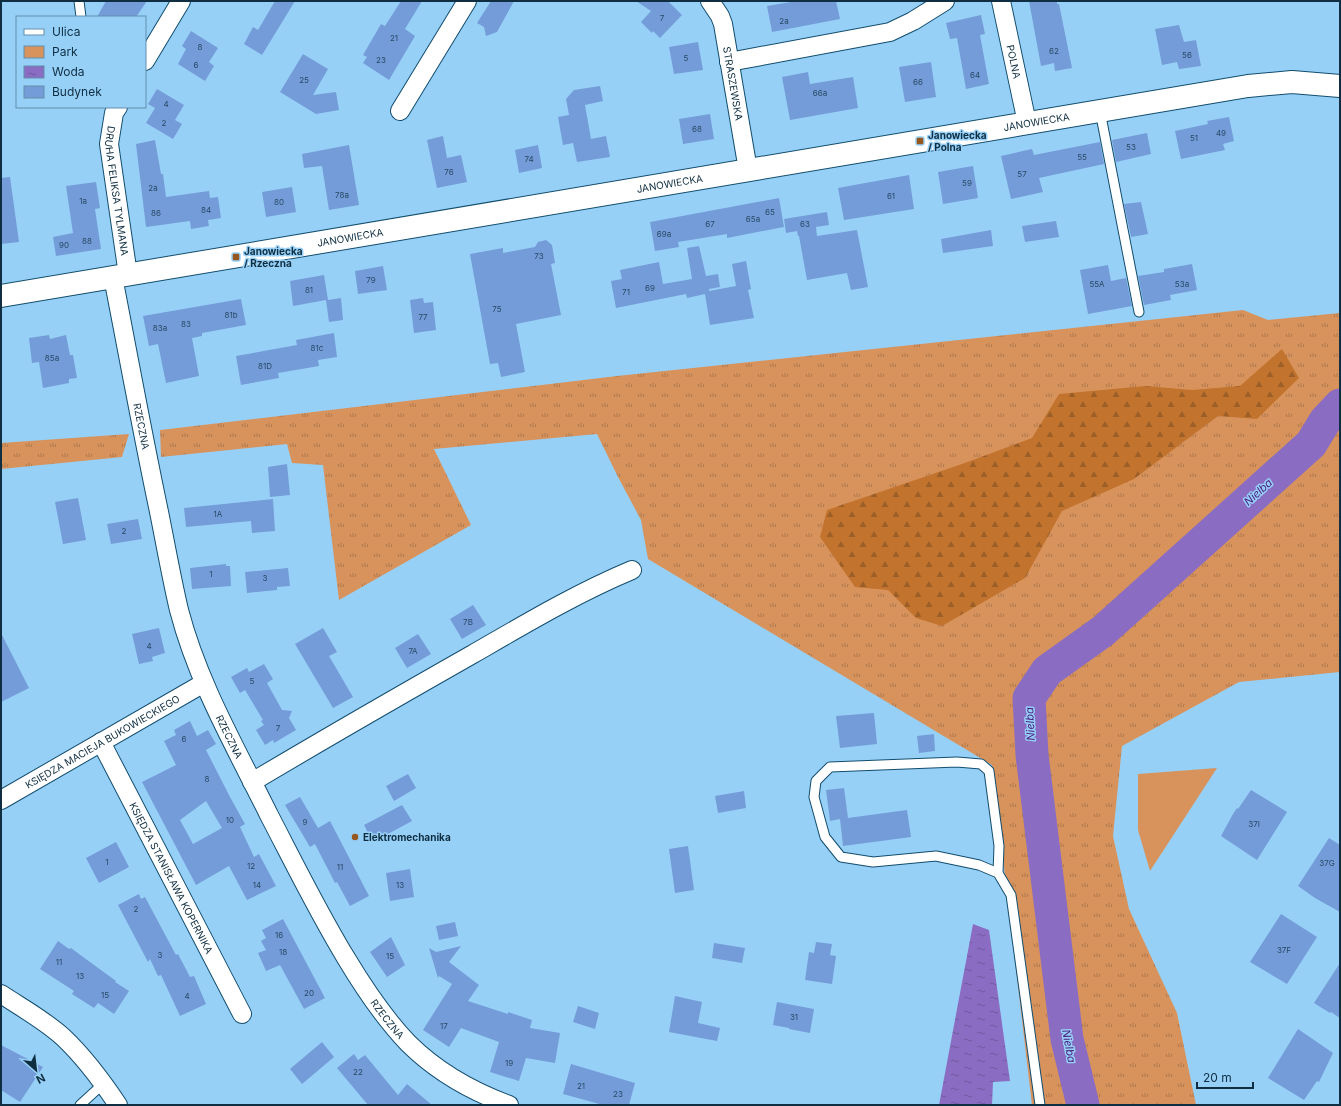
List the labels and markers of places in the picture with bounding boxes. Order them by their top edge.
place label: Janowiecka / Polna [928,129,987,153]
marker: Janowiecka / Polna [915,136,925,146]
place label: Janowiecka / Rzeczna [244,245,303,269]
marker: Janowiecka / Rzeczna [231,252,241,262]
place label: Elektromechanika [363,831,451,843]
marker: Elektromechanika [350,832,360,842]

